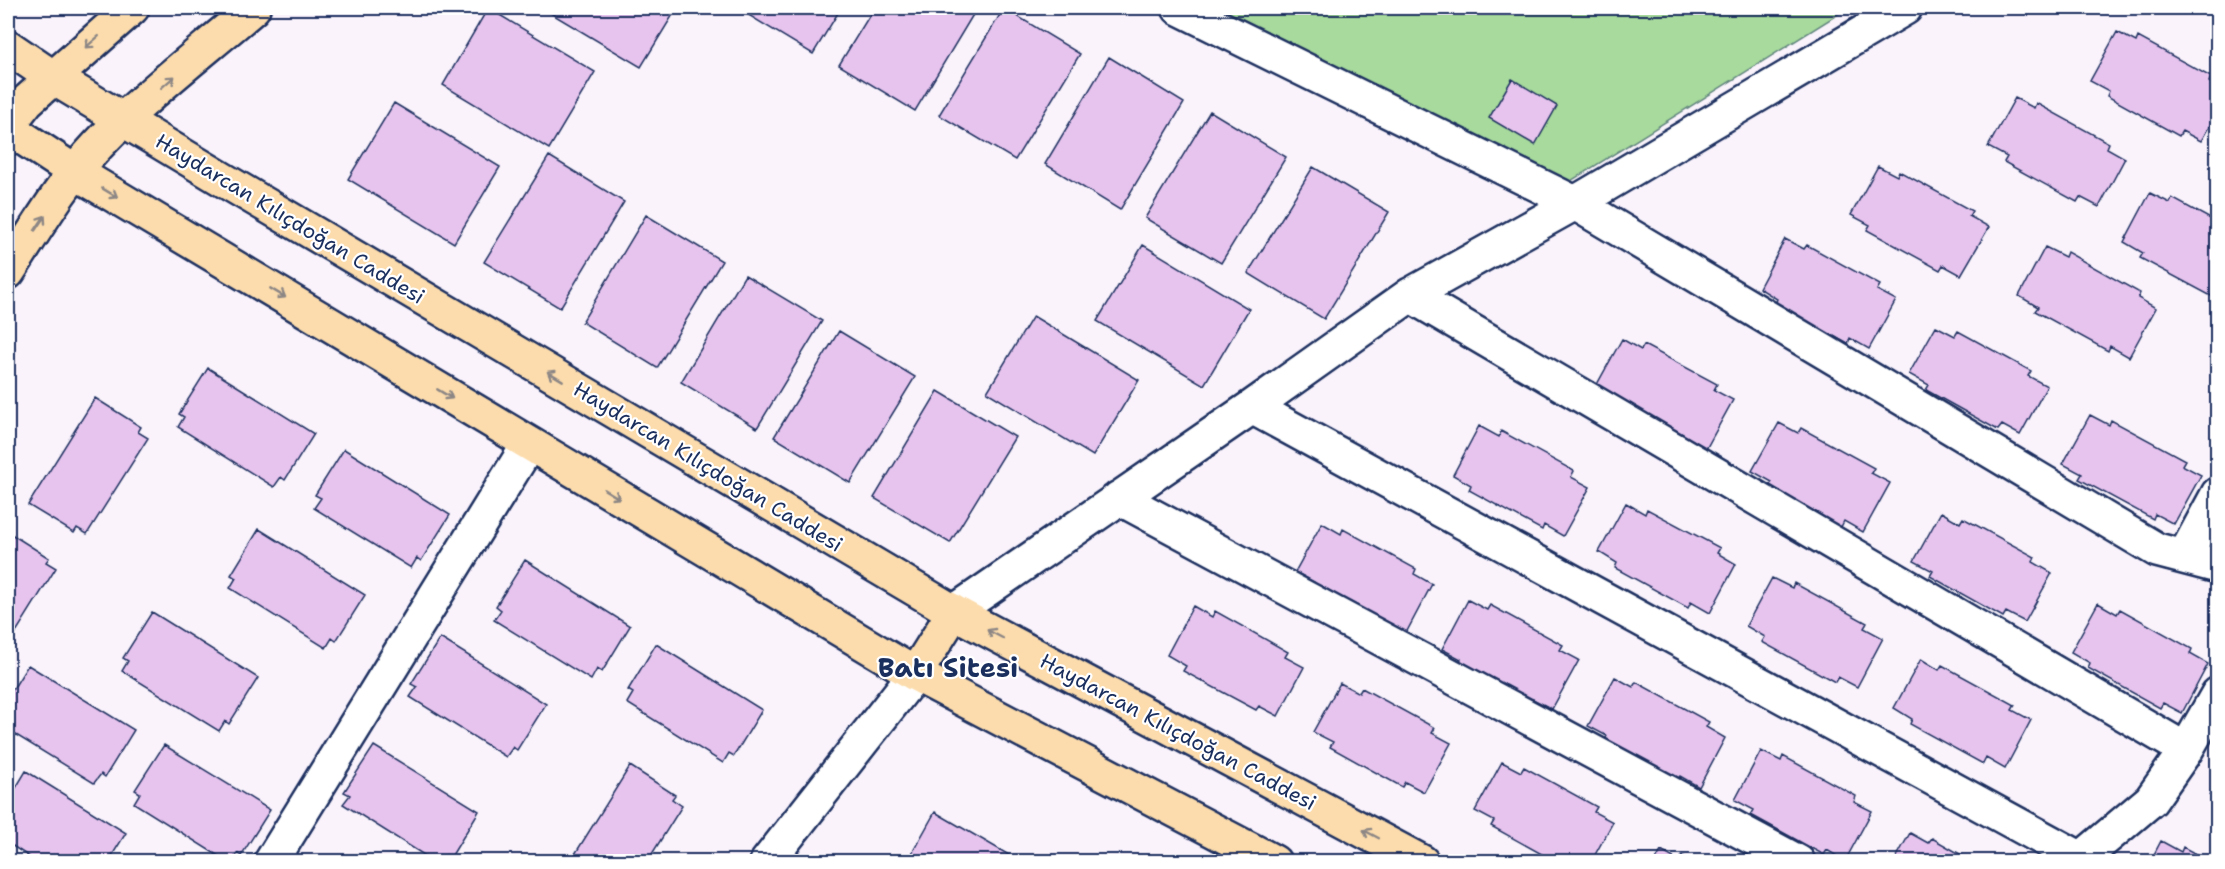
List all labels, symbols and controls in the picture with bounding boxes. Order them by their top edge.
one-way arrow [85,35,100,49]
one-way arrow [160,75,175,89]
street label: Haydarcan Kılıçdoğan Caddesi [150,127,430,311]
one-way arrow [101,187,118,199]
one-way arrow [34,215,46,232]
one-way arrow [269,288,286,300]
one-way arrow [547,370,564,382]
street label: Haydarcan Kılıçdoğan Caddesi [568,375,848,559]
one-way arrow [436,388,453,400]
one-way arrow [603,488,620,500]
one-way arrow [986,628,1004,639]
street label: Haydarcan Kılıçdoğan Caddesi [1035,647,1321,817]
district label: Batı Sitesi [878,649,1018,686]
one-way arrow [1363,828,1380,840]

